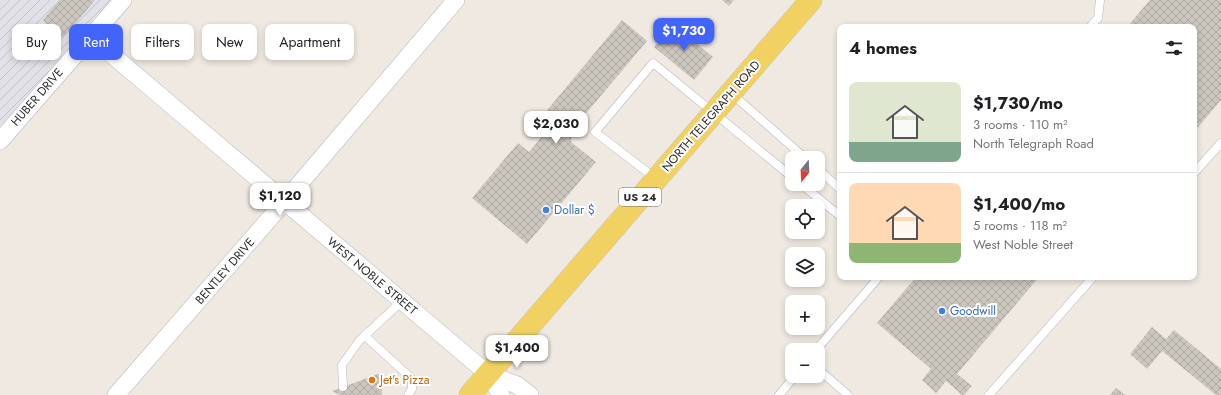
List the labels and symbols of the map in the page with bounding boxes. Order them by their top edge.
pin: $1,730 [651,18,717,52]
street label: NORTH TELEGRAPH ROAD [658,56,764,176]
street label: HUBER DRIVE [7,64,67,130]
pin: $2,030 [523,111,589,145]
north arrow [785,151,825,191]
pin: $1,120 [247,183,313,217]
road number: US 24 [619,188,661,206]
place label: Dollar $ [554,201,595,219]
marker: Dollar $ [541,205,551,215]
street label: WEST NOBLE STREET [323,233,421,319]
street label: BENTLEY DRIVE [191,234,259,308]
place label: Goodwill [950,302,996,320]
marker: Goodwill [937,306,947,316]
pin: $1,400 [484,335,550,369]
place label: Jet's Pizza [378,371,430,389]
marker: Jet's Pizza [367,375,377,385]

